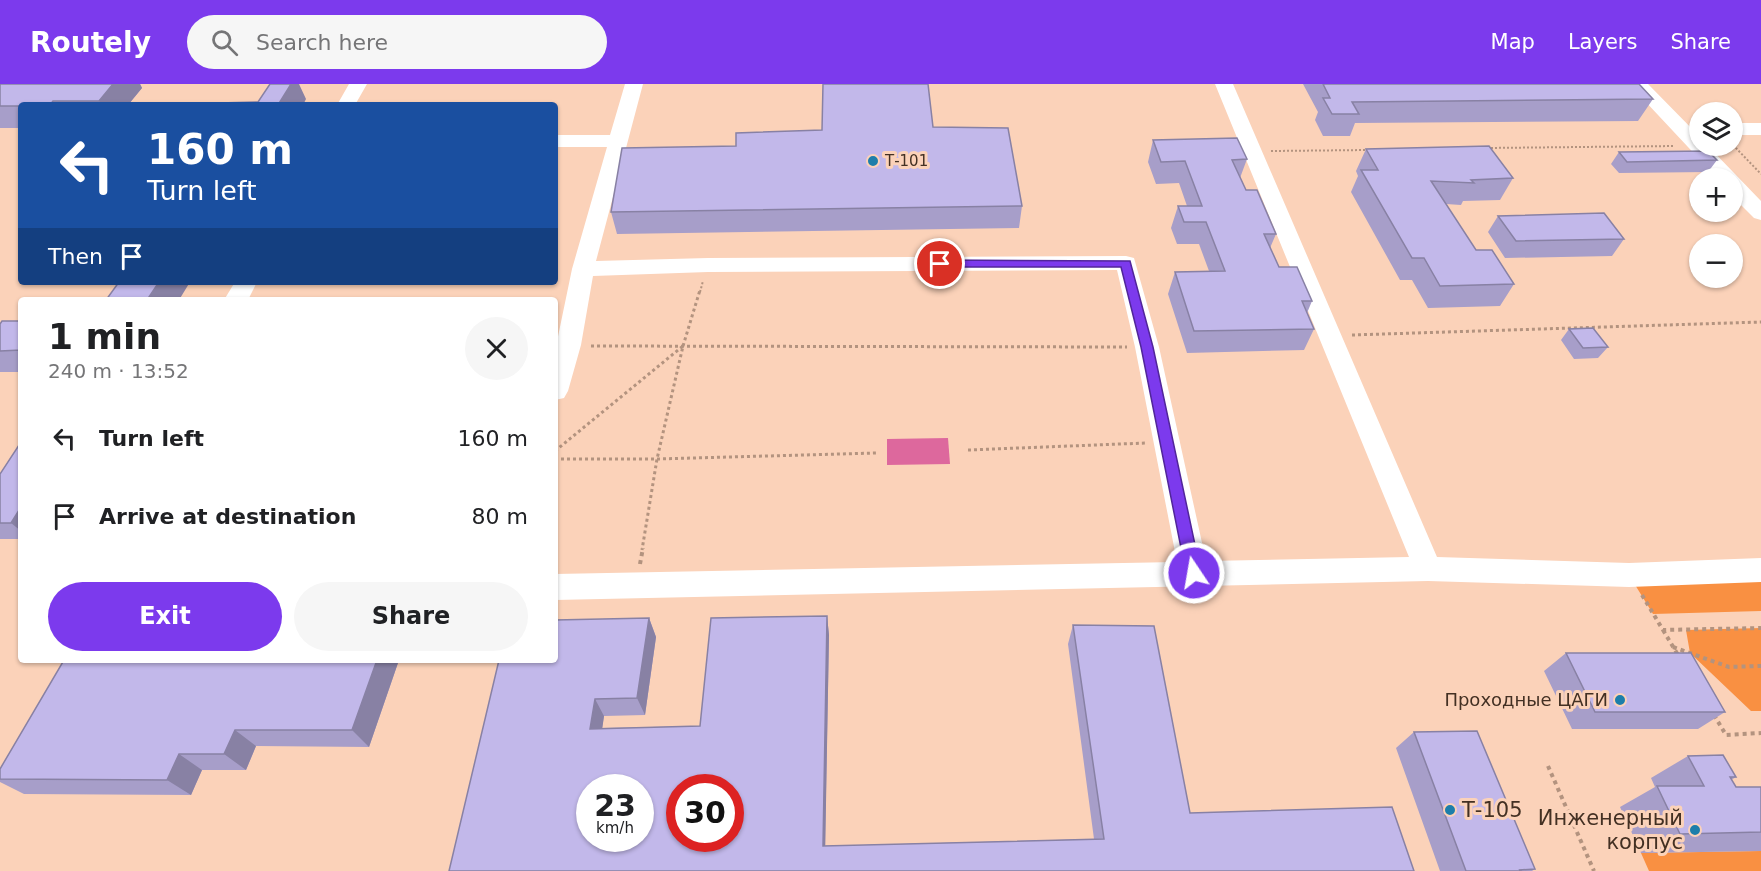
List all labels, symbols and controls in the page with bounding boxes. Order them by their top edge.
search box [187,15,607,69]
text: Routely [30,26,151,59]
icon: search [208,26,241,59]
text: Search here [256,30,388,55]
text: Map [1491,30,1535,54]
text: Layers [1568,30,1637,54]
text: Share [1670,30,1731,54]
map controls [1689,102,1743,288]
button: layers [1689,102,1743,156]
text: 160 m [147,125,293,174]
icon: left [48,126,126,204]
place label: Т-101 [884,152,928,170]
marker: Т-101 [866,154,880,168]
button: + [1689,168,1743,222]
text: Turn left [147,175,257,206]
button: − [1689,234,1743,288]
pin [914,238,965,289]
icon: arrive [115,240,148,273]
text: Then [48,244,103,269]
icon: arrive [923,247,956,280]
text: 1 min [48,316,161,357]
button: close [465,317,528,380]
text: 240 m · 13:52 [48,359,189,383]
icon: left [48,422,81,455]
text: Turn left [99,426,204,451]
text: 160 m [458,426,528,451]
icon: arrive [48,500,81,533]
text: Arrive at destination [99,504,356,529]
text: 80 m [472,504,528,529]
position arrow [1162,541,1226,605]
button: Exit [48,582,282,651]
button: Share [294,582,528,651]
place label: Проходные ЦАГИ [1444,689,1608,710]
marker: Проходные ЦАГИ [1613,693,1627,707]
speed limit sign: 30 [666,774,744,852]
text: 23 [594,788,636,823]
place label: Т-105 [1461,798,1523,822]
marker: Т-105 [1443,803,1457,817]
place label: Инженерный корпус [1538,806,1683,854]
text: km/h [596,819,634,837]
marker: Инженерный корпус [1688,823,1702,837]

